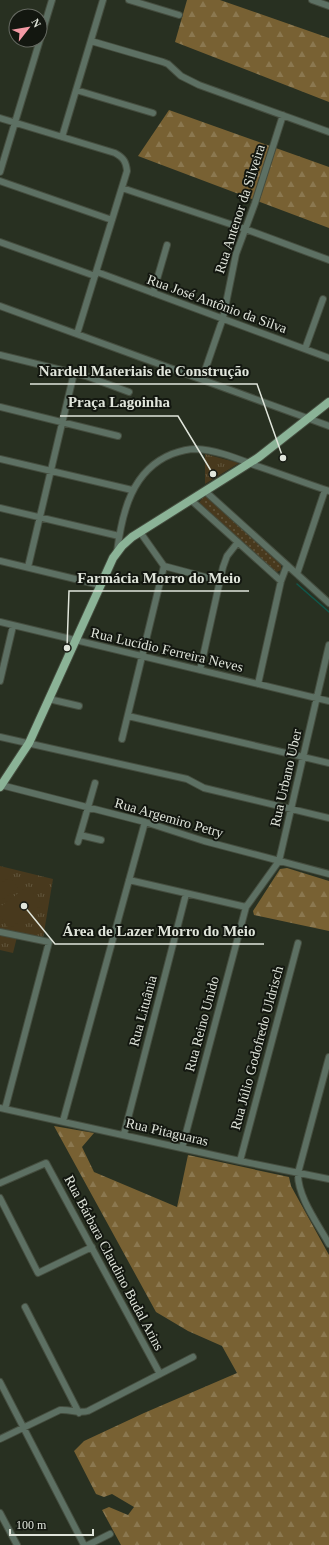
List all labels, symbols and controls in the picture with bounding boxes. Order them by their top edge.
north arrow [8,8,48,48]
text: N [29,16,44,29]
street label: Rua Antenor da Silveira [212,142,268,275]
street label: Rua José Antônio da Silva [145,272,290,337]
callout: Nardell Materiais de Construção [30,357,257,384]
text: Nardell Materiais de Construção [39,363,249,379]
callout: Praça Lagoinha [60,389,178,416]
text: Praça Lagoinha [68,394,171,410]
callout: Farmácia Morro do Meio [69,564,249,591]
text: Farmácia Morro do Meio [77,570,241,586]
street label: Rua Lucídio Ferreira Neves [89,625,245,675]
street label: Rua Urbano Uber [267,728,305,828]
street label: Rua Argemiro Petry [113,795,225,841]
callout: Área de Lazer Morro do Meio [55,917,264,944]
text: Área de Lazer Morro do Meio [63,923,255,939]
street label: Rua Júlio Godofredo Uldrisch [228,964,286,1132]
street label: Rua Lituânia [126,973,160,1048]
street label: Rua Reino Unido [182,975,222,1073]
street label: Rua Pitaguaras [124,1115,210,1149]
street label: Rua Bárbara Claudino Budal Arins [61,1173,167,1353]
scale bar [10,1511,93,1537]
text: 100 m [16,1518,47,1532]

